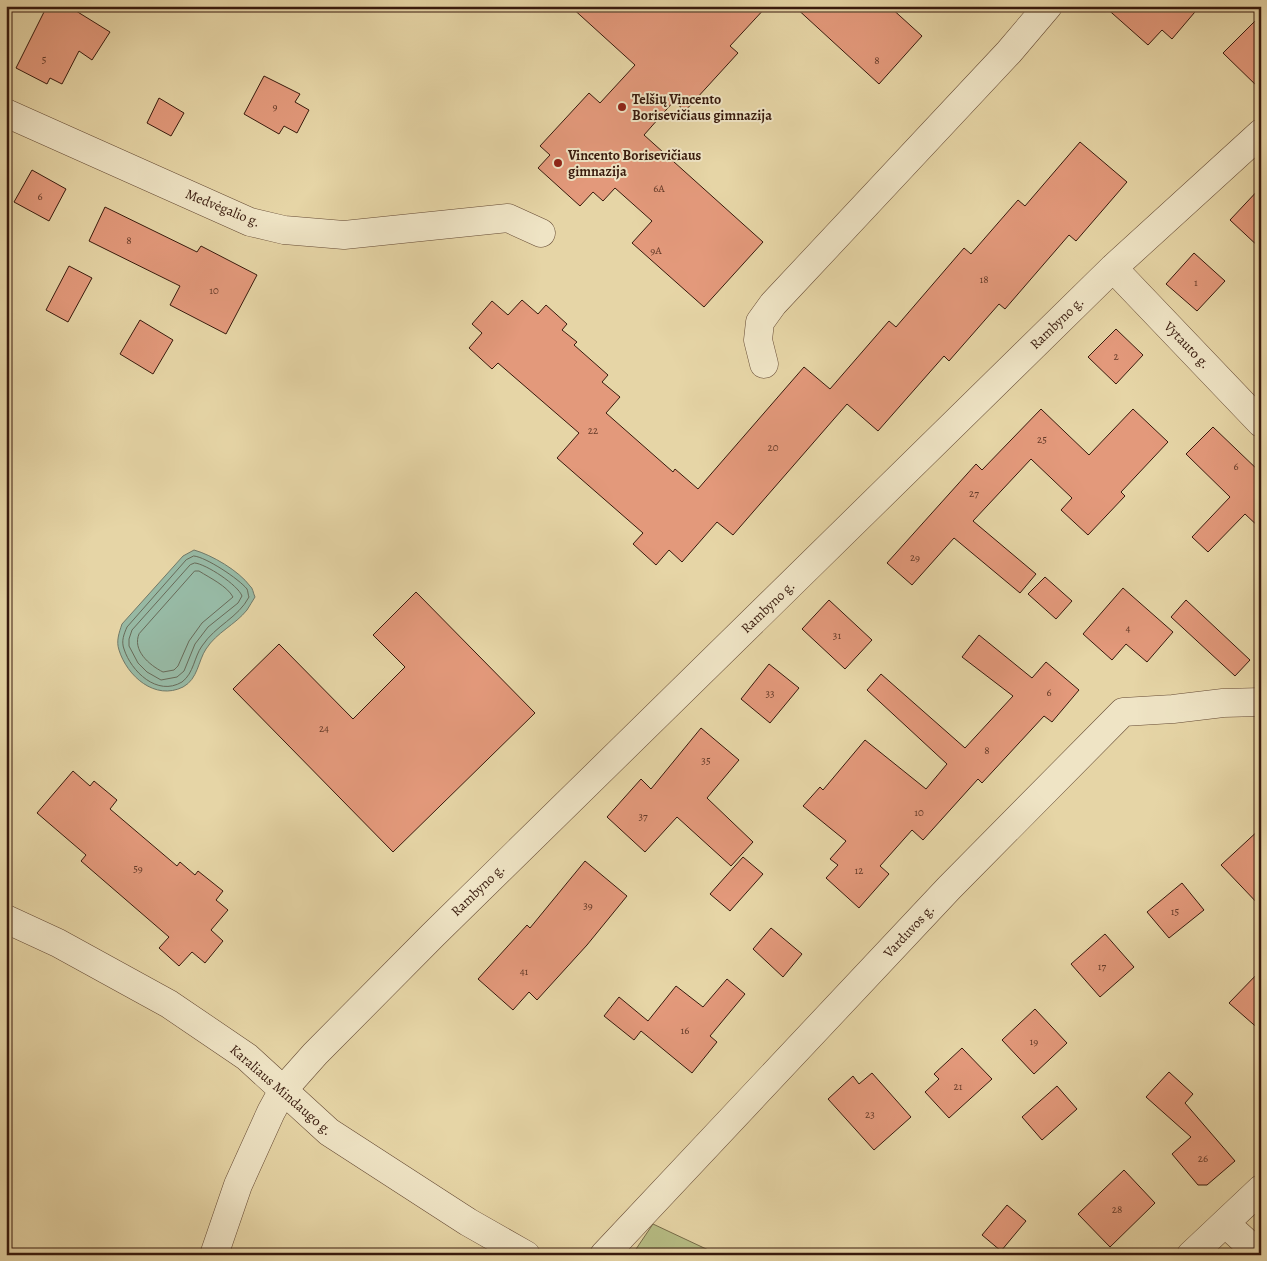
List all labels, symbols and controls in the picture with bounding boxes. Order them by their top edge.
house number: 5 [42,52,47,67]
house number: 8 [874,53,880,68]
place label: Telšių Vincento Borisevičiaus gimnazija [632,90,772,125]
house number: 9 [272,99,278,114]
marker: Telšių Vincento Borisevičiaus gimnazija [616,101,628,113]
place label: Vincento Borisevičiaus gimnazija [567,146,702,181]
marker: Vincento Borisevičiaus gimnazija [552,157,564,169]
house number: 6A [653,181,665,196]
street label: Medvėgalio g. [183,184,263,232]
house number: 6 [37,189,43,204]
house number: 8 [126,233,132,248]
house number: 9A [650,243,662,258]
house number: 18 [979,272,989,287]
house number: 1 [1194,275,1198,290]
house number: 10 [209,283,219,298]
street label: Rambyno g. [1026,292,1088,354]
street label: Vytauto g. [1159,317,1214,373]
house number: 2 [1113,349,1119,364]
house number: 22 [588,423,598,438]
house number: 25 [1037,432,1047,447]
house number: 20 [767,440,779,455]
house number: 6 [1233,459,1239,474]
house number: 27 [969,486,979,501]
house number: 29 [910,550,920,565]
street label: Rambyno g. [737,576,799,638]
house number: 4 [1126,621,1131,636]
house number: 31 [833,628,841,643]
house number: 6 [1046,685,1052,700]
house number: 33 [765,686,775,701]
house number: 24 [319,721,329,736]
house number: 8 [984,743,990,758]
house number: 35 [701,753,711,768]
house number: 10 [914,805,924,820]
house number: 37 [638,809,648,824]
street label: Rambyno g. [447,859,509,921]
house number: 59 [133,861,143,876]
house number: 12 [855,863,864,878]
house number: 39 [583,898,593,913]
street label: Varduvos g. [879,900,939,963]
house number: 15 [1171,904,1180,919]
house number: 17 [1098,959,1107,974]
house number: 41 [520,964,529,979]
house number: 16 [681,1023,689,1038]
house number: 19 [1030,1034,1038,1049]
street label: Karaliaus Mindaugo g. [226,1040,336,1140]
house number: 21 [954,1079,963,1094]
house number: 23 [865,1107,875,1122]
house number: 26 [1198,1151,1208,1166]
house number: 28 [1112,1202,1122,1217]

